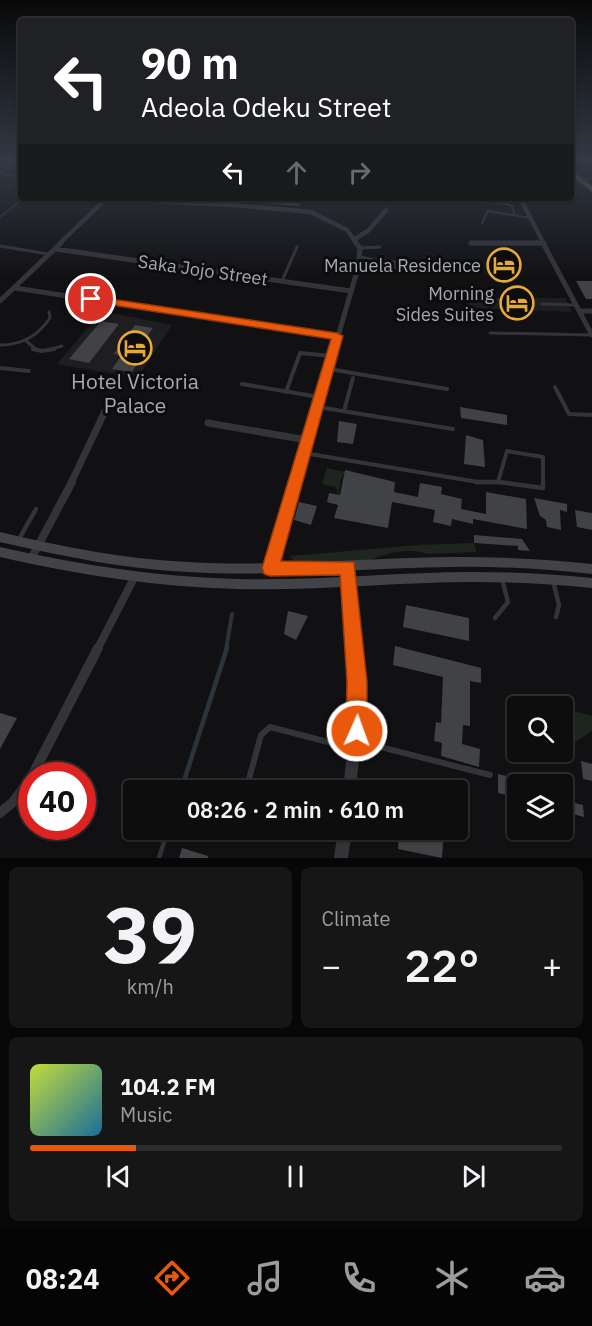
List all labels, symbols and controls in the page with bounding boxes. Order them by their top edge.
text: 90 m [141,36,239,91]
icon: left [42,42,120,120]
text: Adeola Odeku Street [141,89,391,124]
icon: left [217,156,250,189]
icon: ahead [280,156,313,189]
icon: right [343,156,376,189]
hotel icon: Manuela Residence [486,247,522,283]
street label: Saka Jojo Street [137,250,269,290]
place label: Manuela Residence [324,254,481,277]
pin [65,273,116,324]
icon: arrive [74,282,107,315]
place label: Morning Sides Suites [396,282,494,326]
hotel icon: Morning Sides Suites [499,285,535,321]
hotel icon: Hotel Victoria Palace [117,330,153,366]
place label: Hotel Victoria Palace [71,367,199,419]
map controls [507,696,573,840]
button: search [507,696,573,762]
position arrow [325,699,389,763]
speed limit sign: 40 [18,762,96,840]
button: layers [507,774,573,840]
text: 08:26 · 2 min · 610 m [187,795,404,824]
text: 39 [103,883,197,984]
text: Climate [322,905,390,932]
text: 22° [404,936,479,994]
text: − [322,944,341,987]
text: + [542,944,562,987]
text: km/h [127,973,174,1000]
text: 104.2 FM [120,1072,216,1101]
text: Music [120,1101,172,1128]
icon: previous [102,1160,135,1193]
icon: pause [279,1160,312,1193]
icon: next [457,1160,490,1193]
icon: directions [151,1257,193,1299]
icon: music [244,1257,286,1299]
icon: phone [338,1257,380,1299]
icon: climate [431,1257,473,1299]
icon: car [524,1257,566,1299]
text: 08:24 [26,1261,99,1296]

